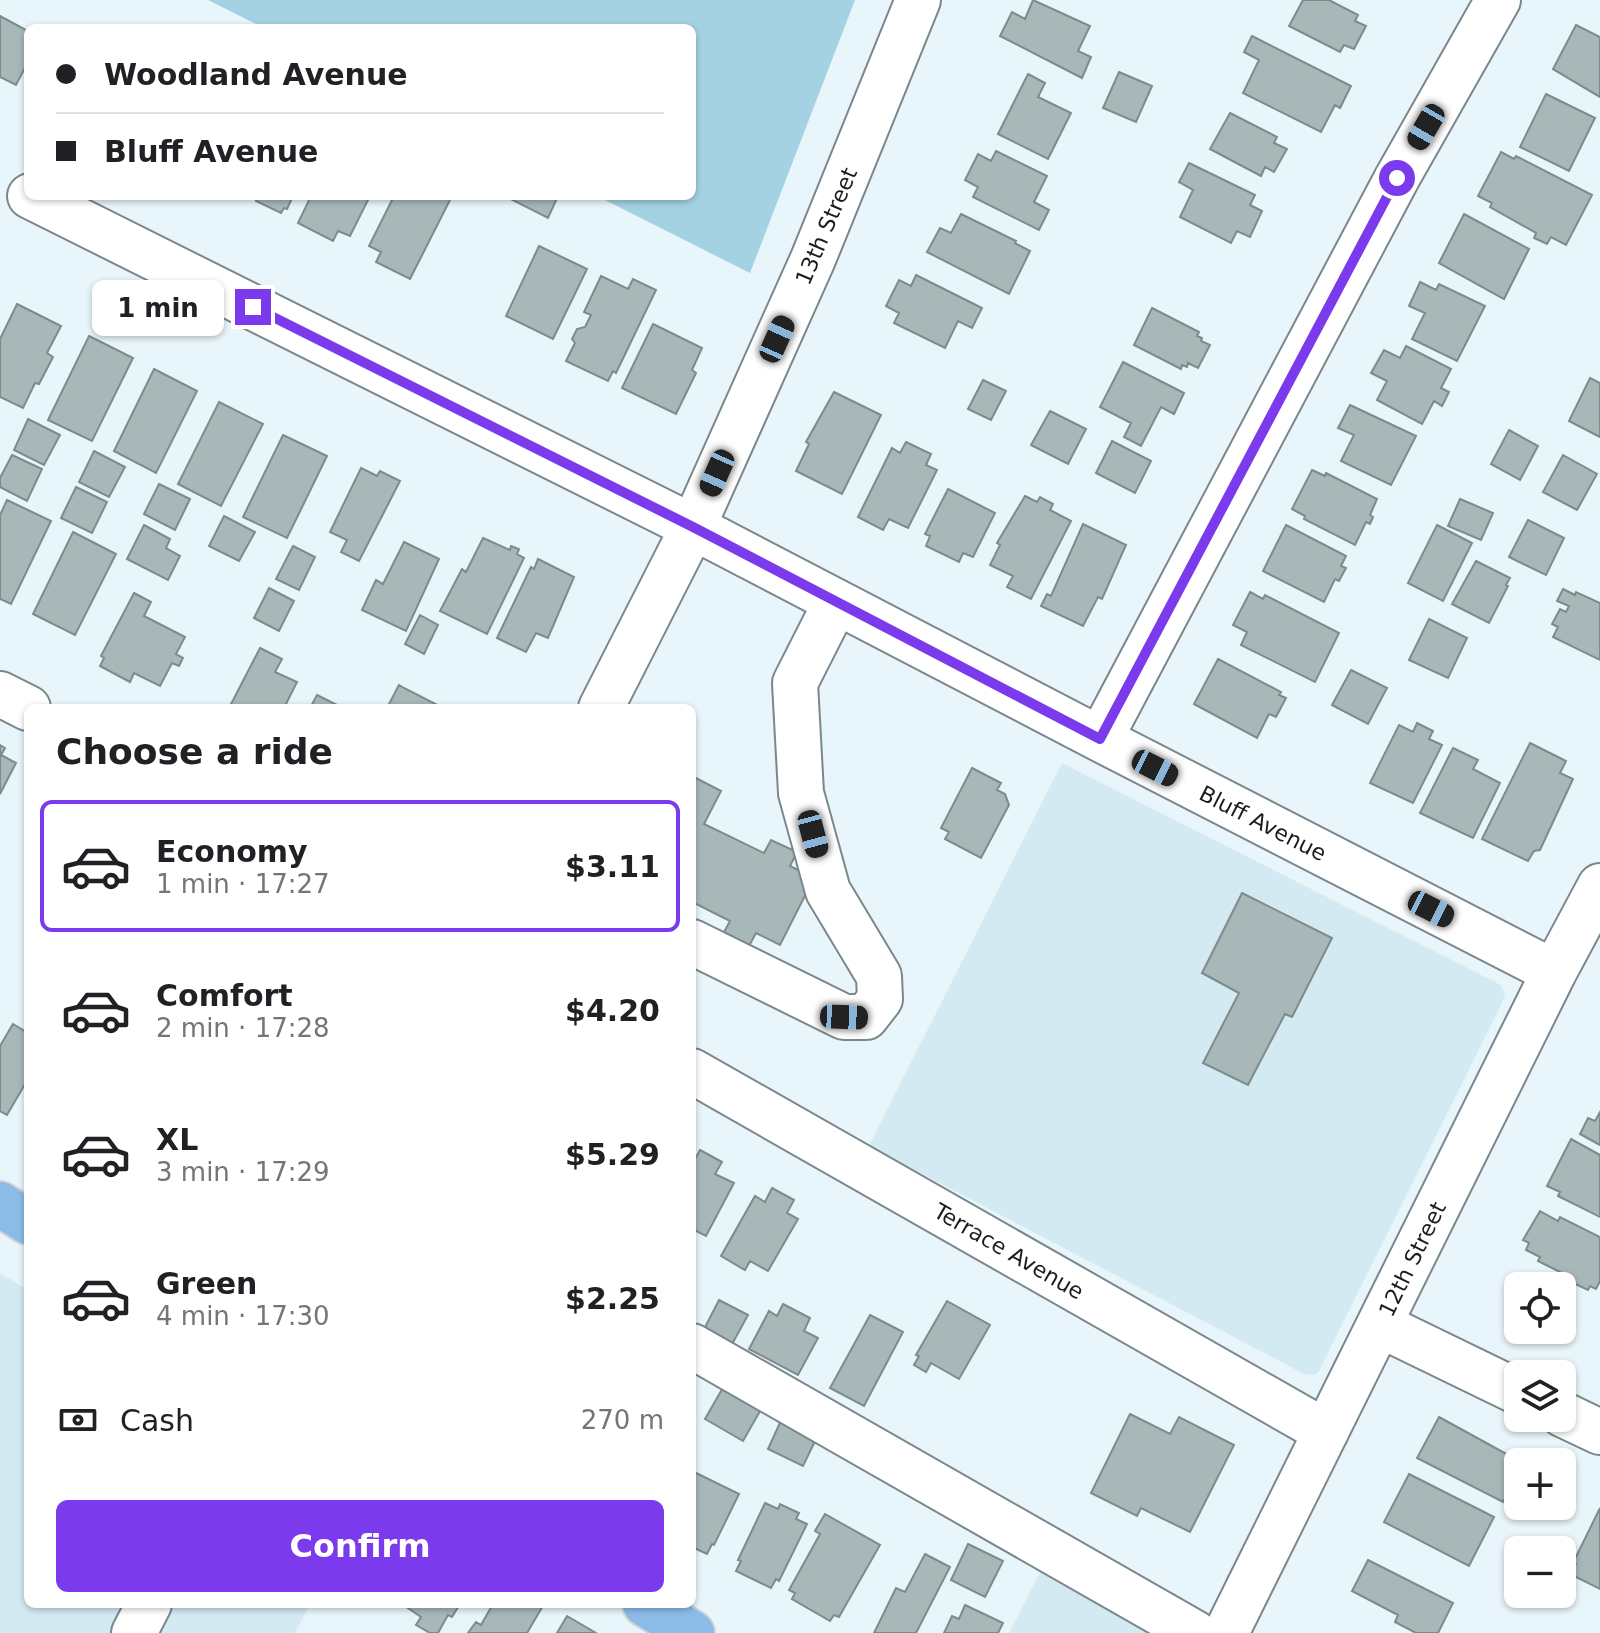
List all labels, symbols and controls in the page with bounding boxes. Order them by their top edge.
text: Woodland Avenue [104,57,408,92]
car [1404,100,1448,154]
text: Bluff Avenue [104,134,318,169]
route start [1379,160,1415,196]
street label: 13th Street [791,164,862,288]
callout: 1 min [93,279,225,335]
route end [235,289,271,325]
text: 1 min [117,293,199,323]
car [756,312,798,366]
car [696,446,738,500]
text: Choose a ride [56,731,333,772]
car [1128,746,1182,790]
street label: Bluff Avenue [1195,781,1330,866]
car [795,808,831,860]
icon: car [60,830,132,902]
text: Economy [156,834,308,869]
text: $3.11 [565,849,660,884]
text: 1 min · 17:27 [156,869,330,899]
car [1404,887,1458,931]
icon: car [60,974,132,1046]
text: Comfort [156,978,293,1013]
text: $4.20 [565,993,660,1028]
car [820,1004,868,1030]
text: 2 min · 17:28 [156,1013,330,1043]
icon: car [60,1118,132,1190]
text: XL [156,1122,198,1157]
text: $5.29 [565,1137,660,1172]
text: 3 min · 17:29 [156,1157,330,1187]
street label: 12th Street [1374,1197,1451,1321]
street label: Terrace Avenue [929,1198,1088,1304]
icon: car [60,1262,132,1334]
text: Green [156,1266,257,1301]
map controls [1504,1272,1576,1608]
button: locate [1504,1272,1576,1344]
text: $2.25 [565,1281,660,1316]
text: 4 min · 17:30 [156,1301,330,1331]
button: layers [1504,1360,1576,1432]
icon: cash [56,1398,100,1442]
text: Cash [120,1403,194,1438]
text: 270 m [581,1405,664,1435]
button: + [1504,1448,1576,1520]
button: Confirm [56,1500,664,1592]
button: − [1504,1536,1576,1608]

